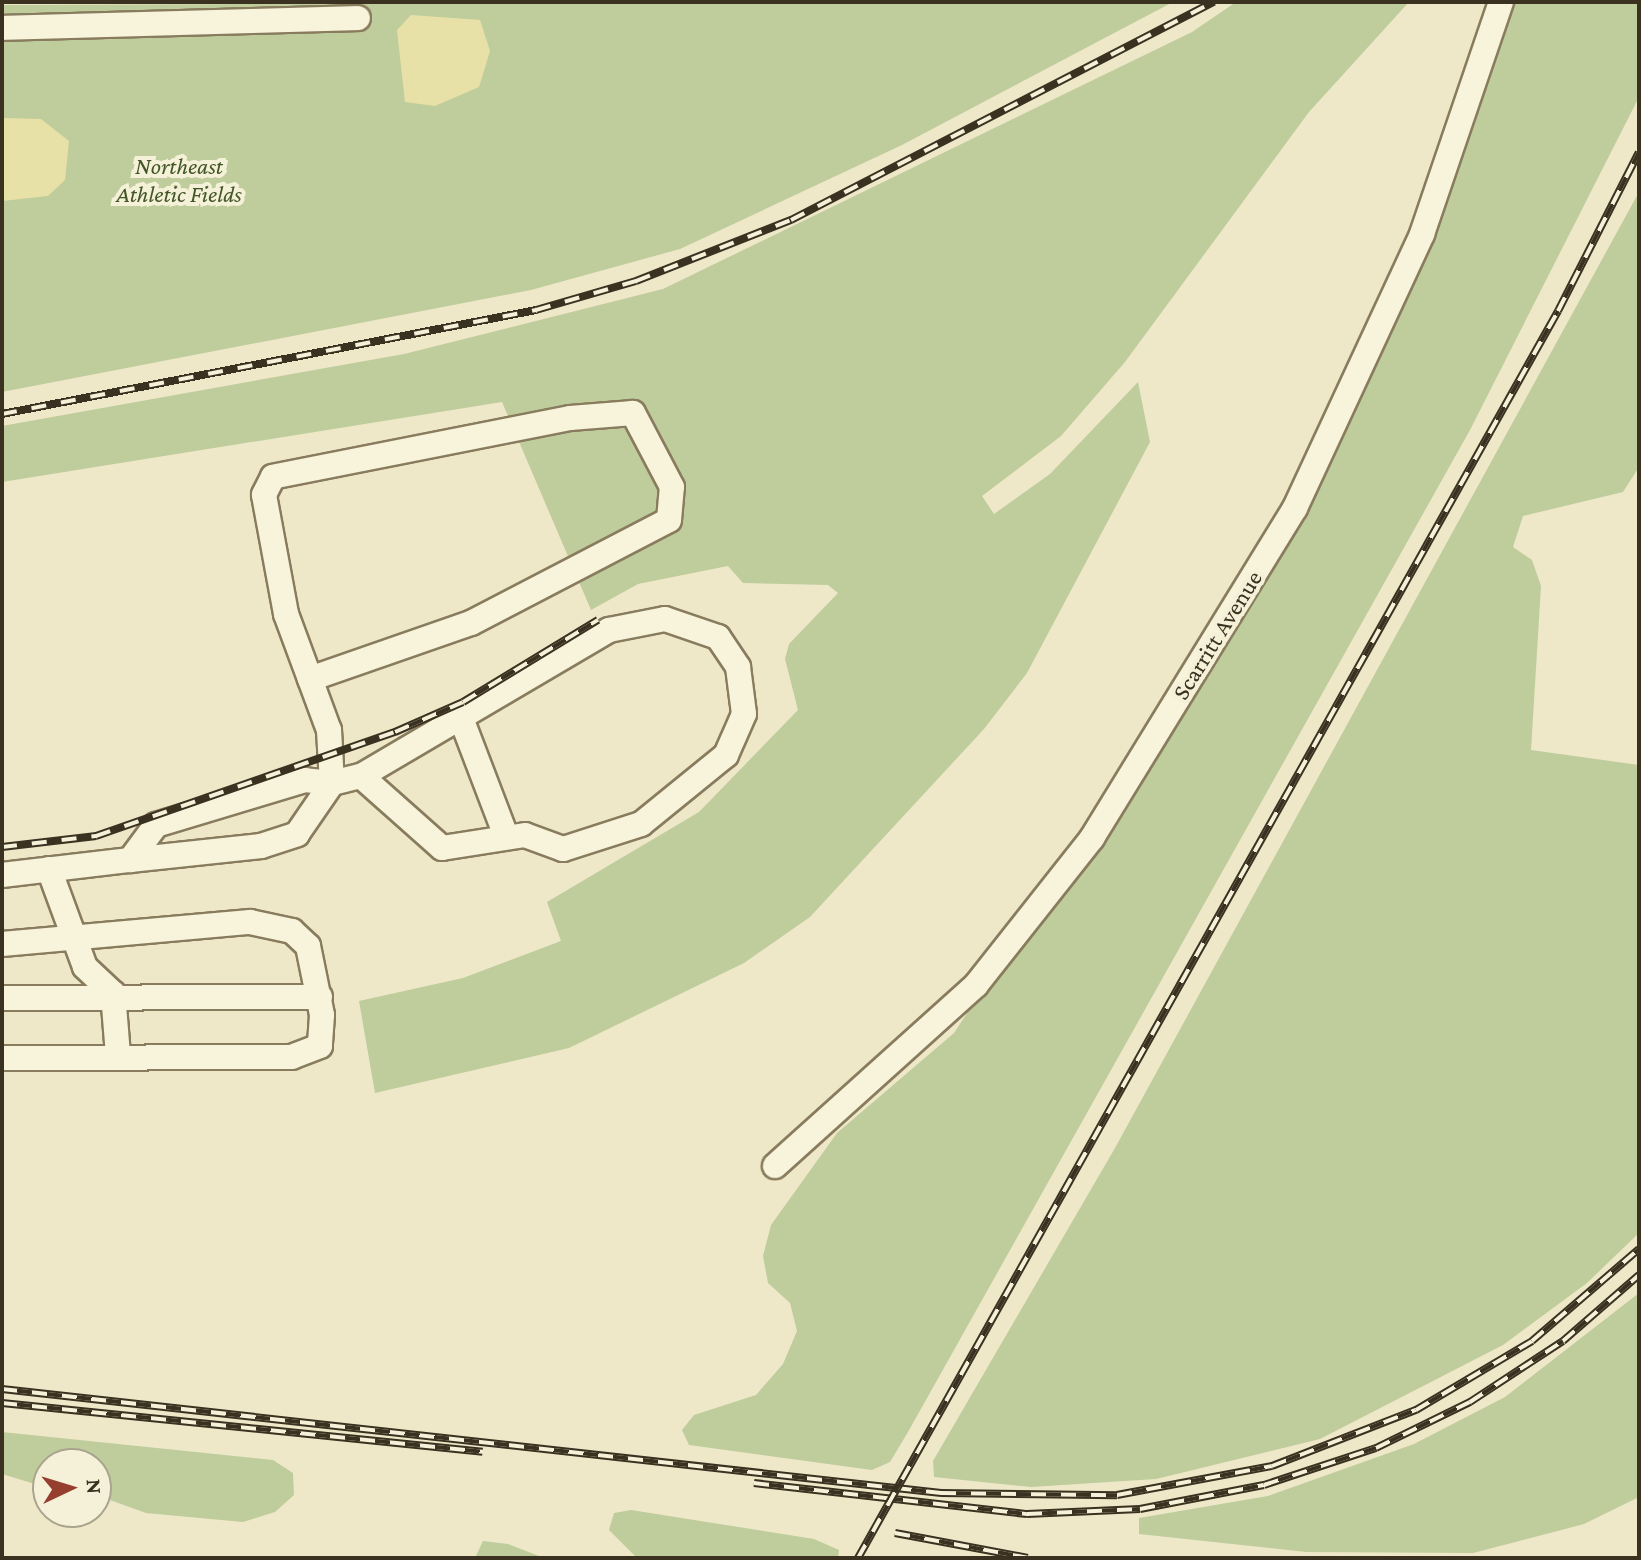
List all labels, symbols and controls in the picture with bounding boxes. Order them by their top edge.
park label: Northeast Athletic Fields [116,152,242,208]
street label: Scarritt Avenue [1166,565,1268,705]
north arrow [32,1448,112,1528]
text: N [81,1478,107,1495]

